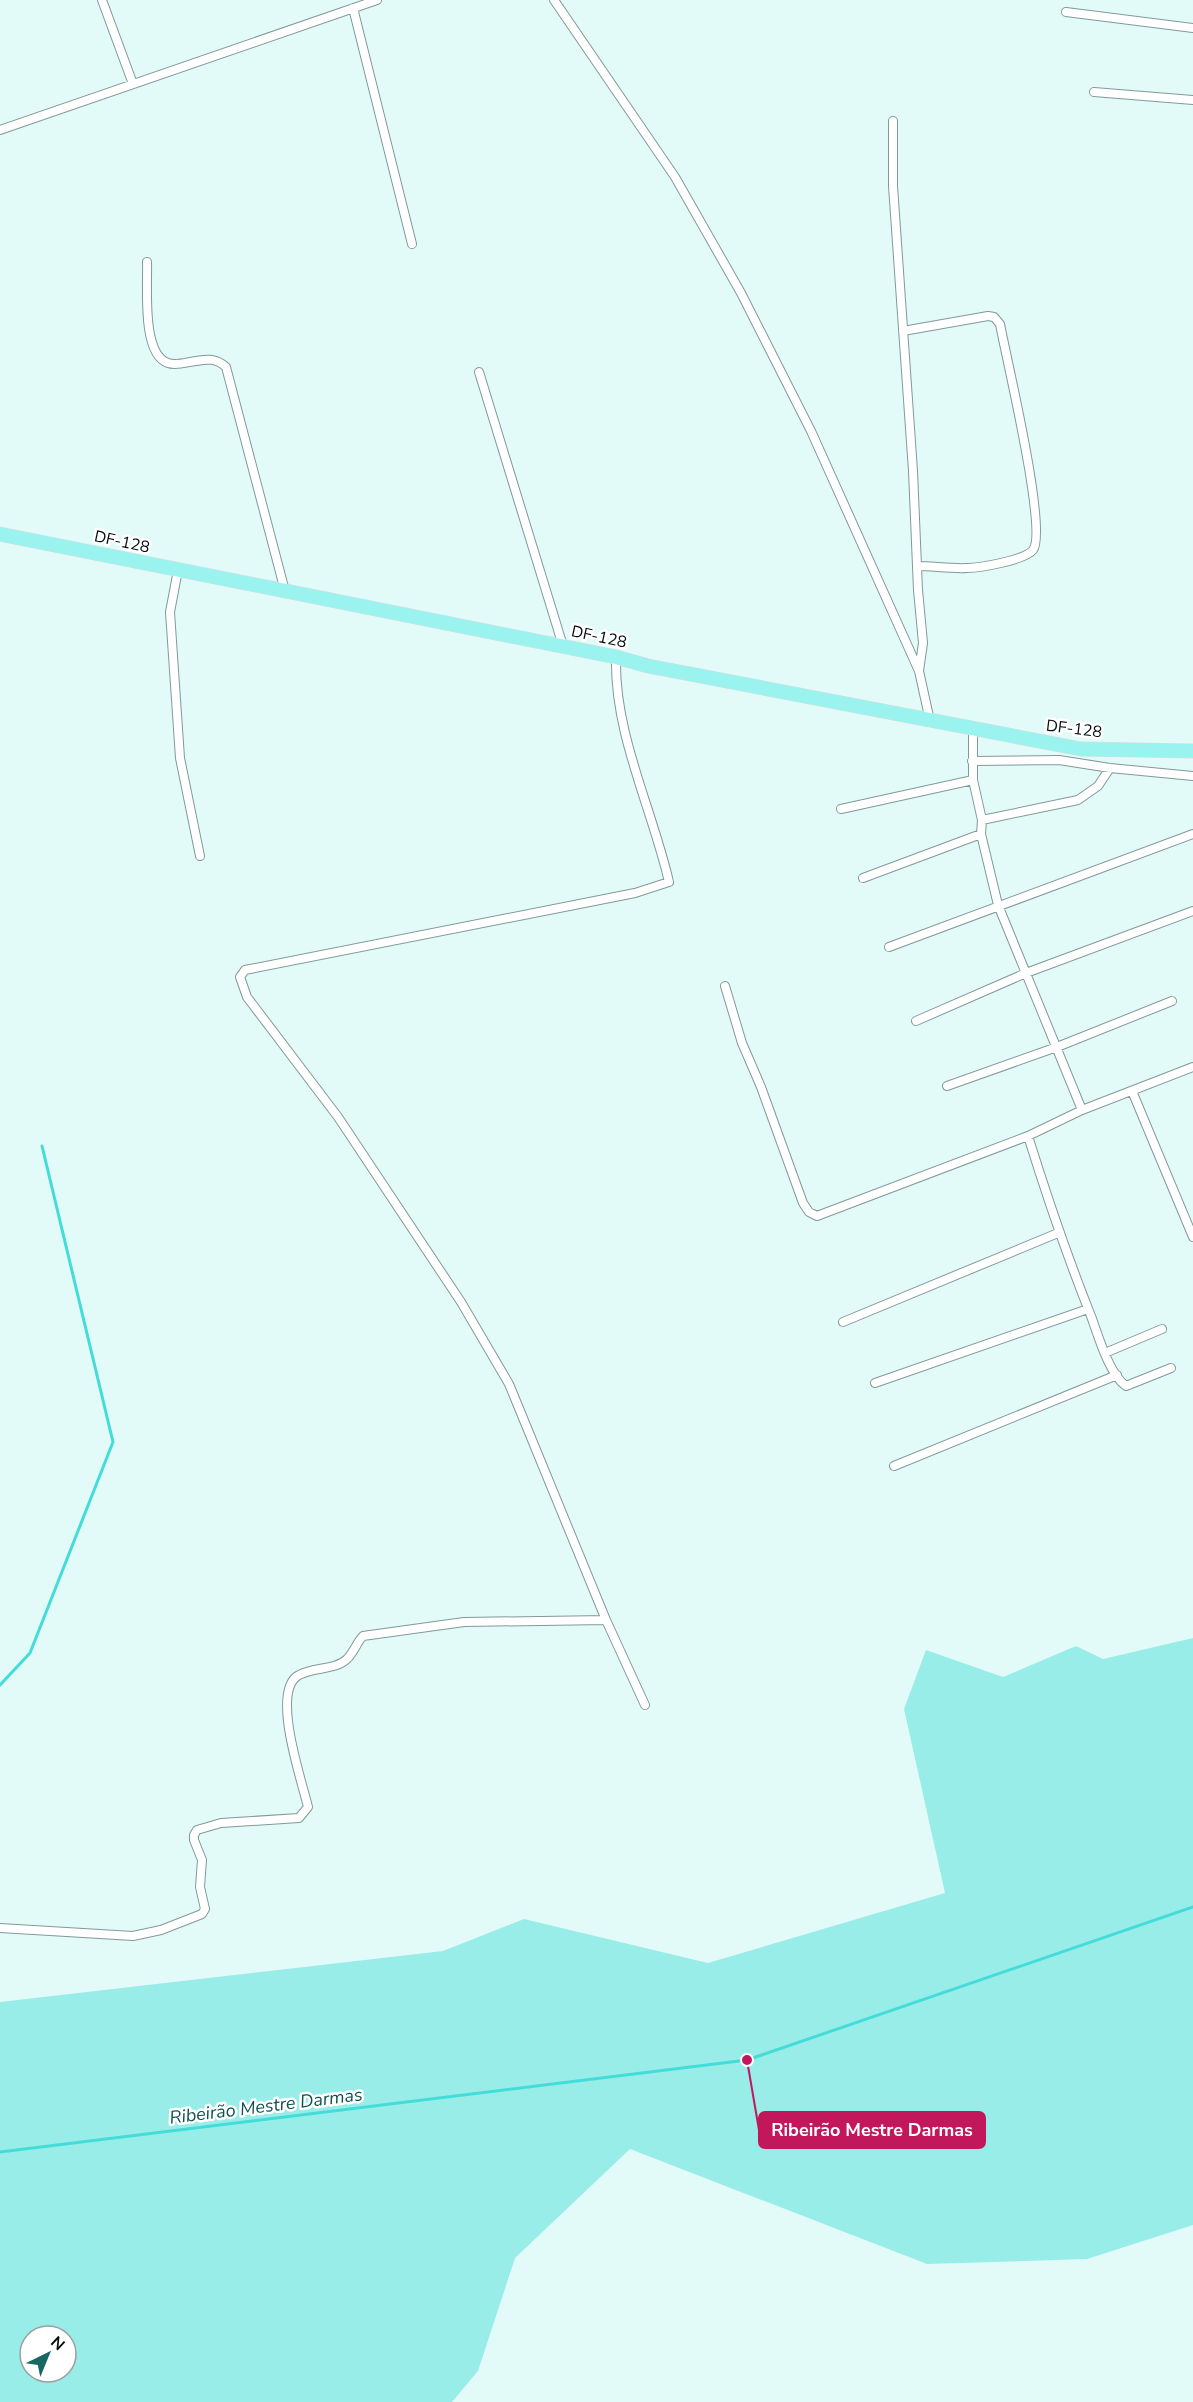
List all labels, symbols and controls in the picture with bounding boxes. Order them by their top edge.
street label: DF-128 [92,525,152,559]
street label: DF-128 [569,620,629,654]
street label: DF-128 [1045,715,1103,743]
water label: Ribeirão Mestre Darmas [168,2082,364,2130]
callout: Ribeirão Mestre Darmas [759,2112,985,2148]
text: Ribeirão Mestre Darmas [771,2118,973,2142]
north arrow [18,2324,78,2384]
text: N [46,2332,69,2356]

